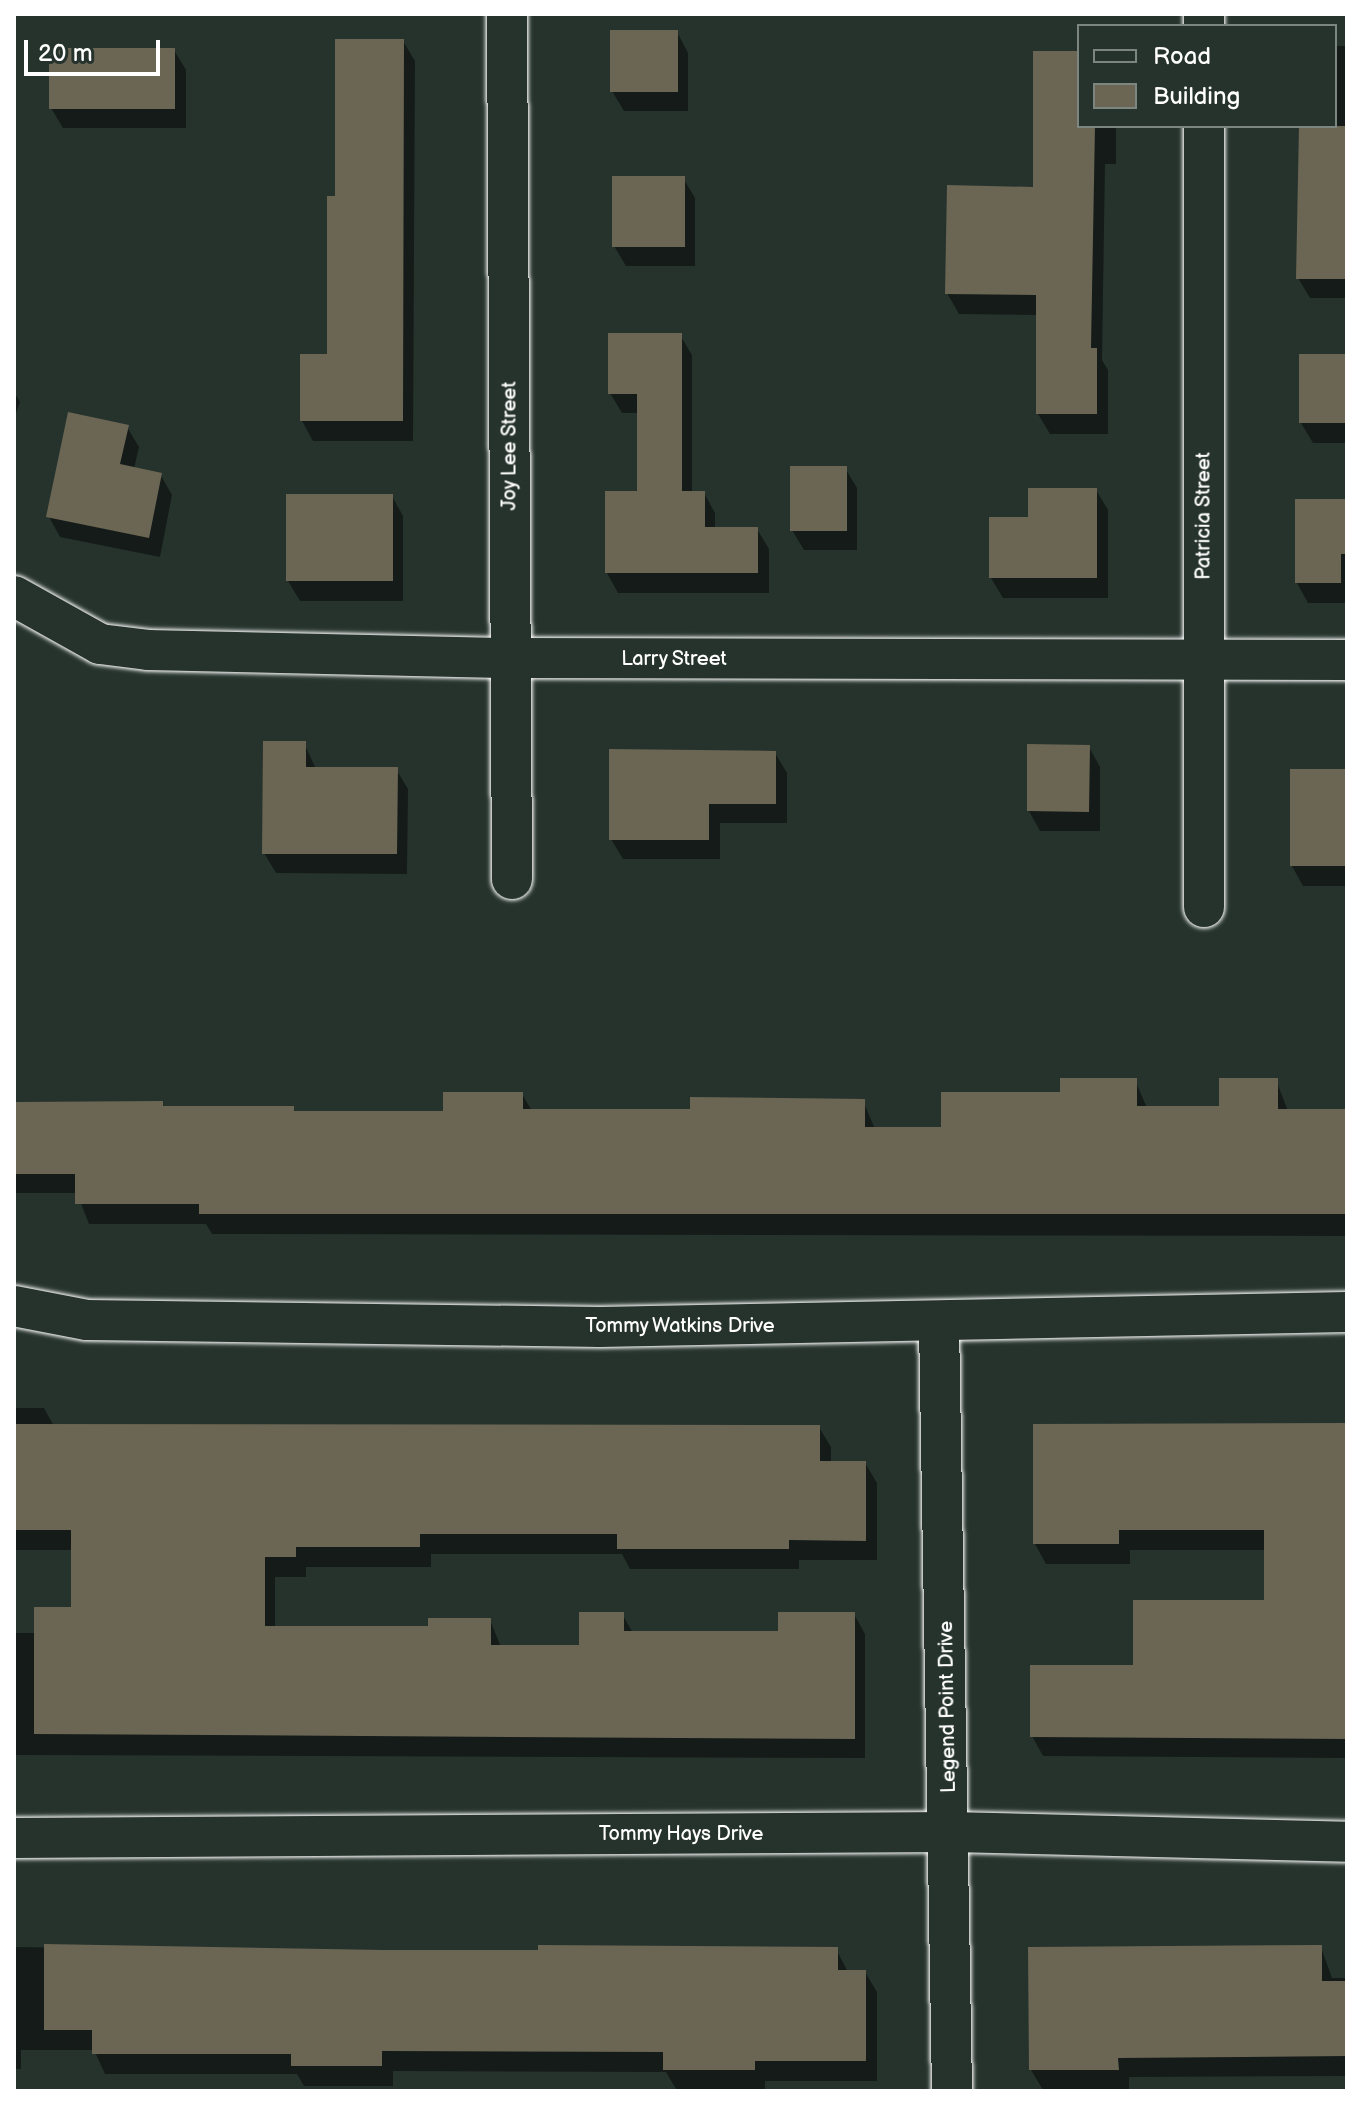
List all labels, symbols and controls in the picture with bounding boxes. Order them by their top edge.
scale bar [28,24,164,74]
legend [1077,24,1337,128]
text: 20 m [38,39,93,68]
text: Road [1153,42,1211,71]
text: Building [1153,82,1240,111]
street label: Joy Lee Street [498,381,522,511]
street label: Patricia Street [1192,452,1216,580]
street label: Larry Street [620,647,728,671]
street label: Tommy Watkins Drive [584,1314,776,1338]
street label: Legend Point Drive [935,1621,961,1793]
street label: Tommy Hays Drive [598,1822,764,1846]

